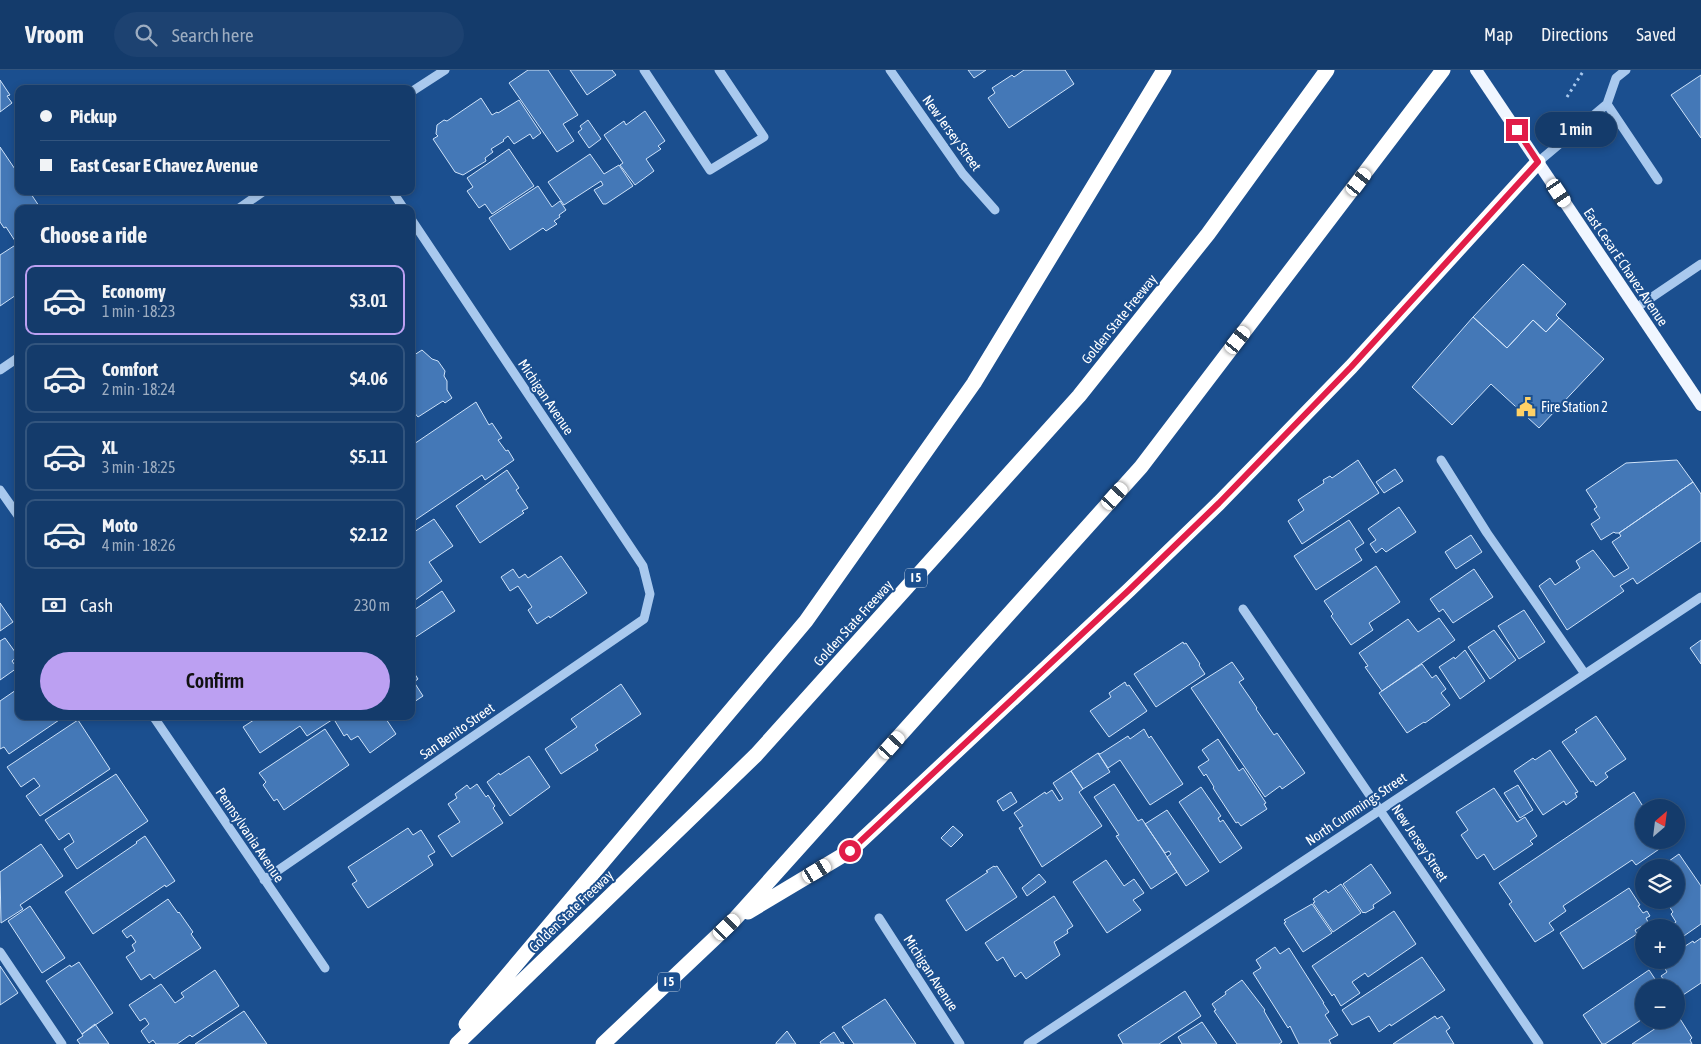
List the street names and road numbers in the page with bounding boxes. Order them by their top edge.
street label: New Jersey Street [919,92,985,174]
street label: East Cesar E Chavez Avenue [1581,205,1671,329]
street label: Golden State Freeway [1078,271,1160,367]
street label: Michigan Avenue [515,356,577,438]
road number: I 5 [905,568,927,588]
street label: Golden State Freeway [810,576,896,669]
street label: San Benito Street [417,699,497,763]
street label: North Cummings Street [1302,769,1410,849]
street label: Pennsylvania Avenue [213,785,287,885]
street label: New Jersey Street [1388,802,1452,884]
street label: Golden State Freeway [526,867,616,955]
street label: Michigan Avenue [900,932,962,1014]
road number: I 5 [658,972,680,992]

